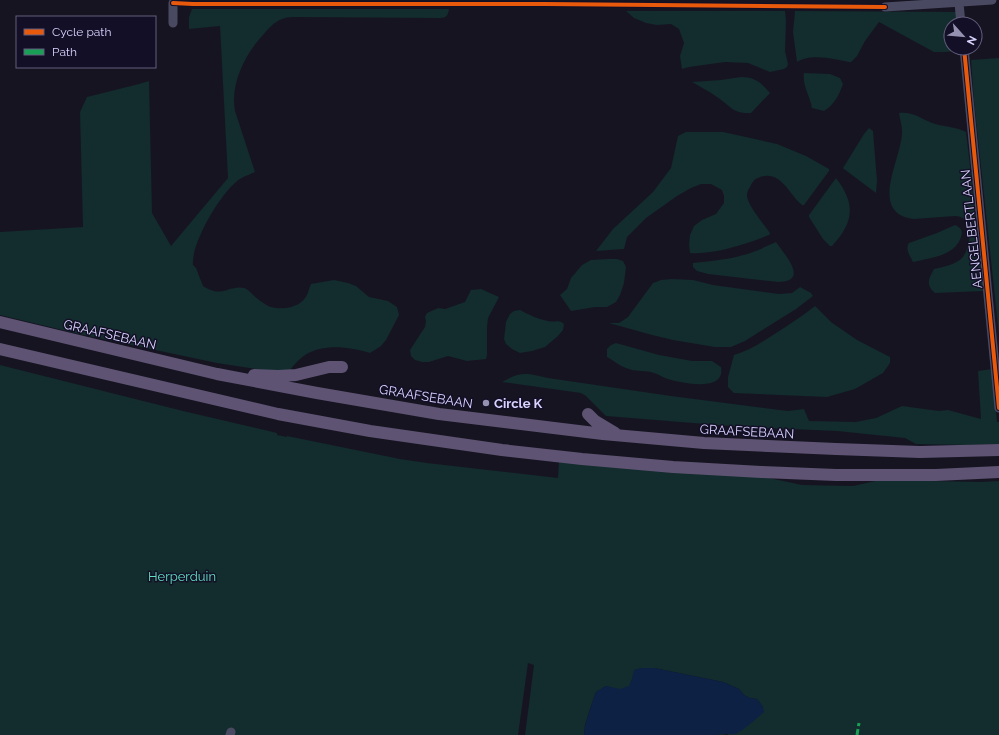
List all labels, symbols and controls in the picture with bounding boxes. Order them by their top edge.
legend [16,16,156,68]
north arrow [943,16,983,56]
text: Cycle path [52,25,111,39]
text: N [964,34,979,47]
text: Path [52,45,77,59]
street label: AENGELBERTLAAN [958,169,985,289]
street label: GRAAFSEBAAN [62,317,158,352]
street label: GRAAFSEBAAN [378,382,474,411]
place label: Circle K [494,396,543,411]
marker: Circle K [481,398,491,408]
street label: GRAAFSEBAAN [699,422,795,441]
park label: Herperduin [148,569,216,584]

